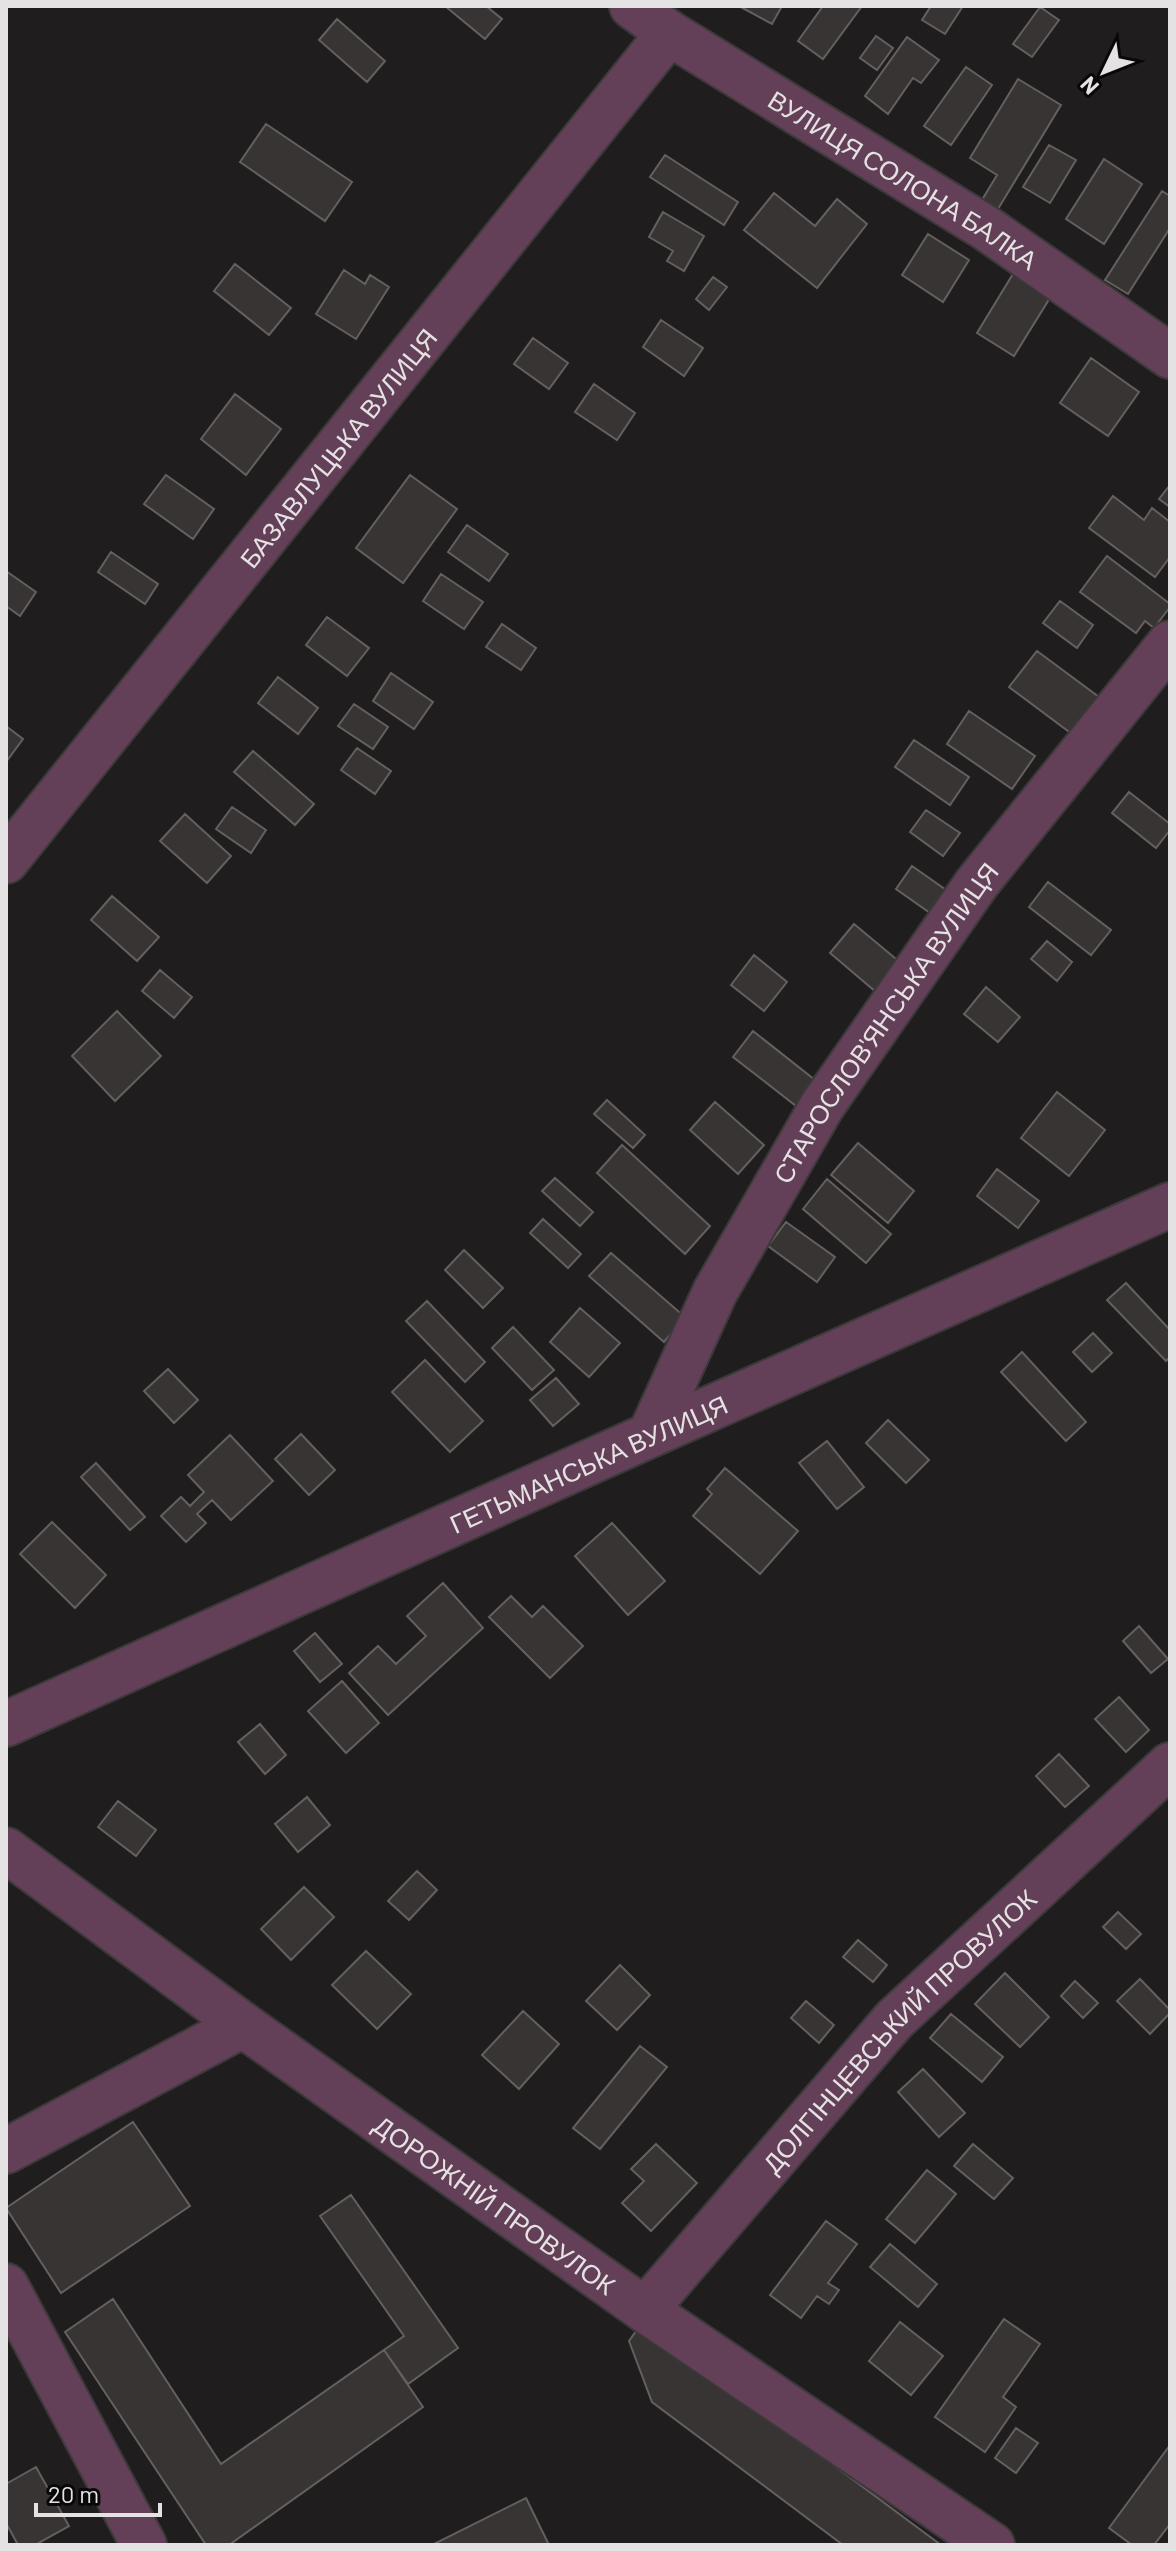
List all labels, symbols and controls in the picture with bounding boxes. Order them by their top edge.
north arrow [1064,32,1144,112]
text: N [1074,72,1103,101]
street label: ВУЛИЦЯ СОЛОНА БАЛКА [763,83,1045,275]
street label: БАЗАВЛУЦЬКА ВУЛИЦЯ [232,322,442,573]
street label: СТАРОСЛОВ'ЯНСЬКА ВУЛИЦЯ [766,855,1003,1188]
street label: ГЕТЬМАНСЬКА ВУЛИЦЯ [444,1387,732,1539]
street label: ДОЛГІНЦЕВСЬКИЙ ПРОВУЛОК [755,1882,1042,2178]
street label: ДОРОЖНІЙ ПРОВУЛОК [369,2108,622,2300]
scale bar [36,2467,160,2517]
text: 20 m [48,2479,99,2508]

